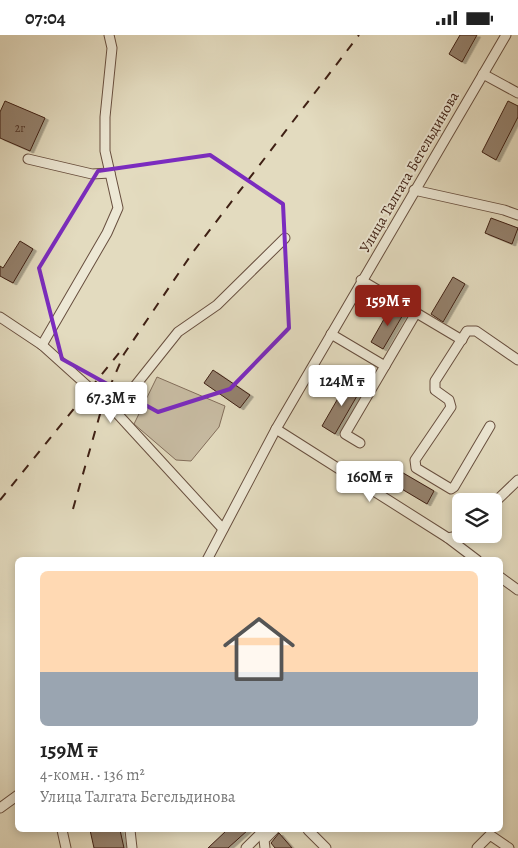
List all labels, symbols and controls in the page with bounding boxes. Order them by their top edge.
text: 07:04 [25,5,66,31]
street label: Улица Талгата Бегельдинова [355,88,463,256]
house number: 2г [15,120,25,136]
pin: 159M ₸ [347,285,429,327]
text: 159M ₸ [366,290,410,312]
pin: 124M ₸ [301,365,383,407]
text: 124M ₸ [319,370,365,392]
pin: 67.3M ₸ [65,381,157,424]
text: 67.3M ₸ [86,387,136,409]
pin: 160M ₸ [329,461,411,503]
text: 160M ₸ [347,466,393,488]
map controls [452,493,502,543]
button: layers [452,493,502,543]
icon: home [214,604,304,694]
text: 159M ₸ [40,736,98,764]
text: 4-комн. · 136 m² [40,764,145,786]
text: Улица Талгата Бегельдинова [40,786,235,808]

